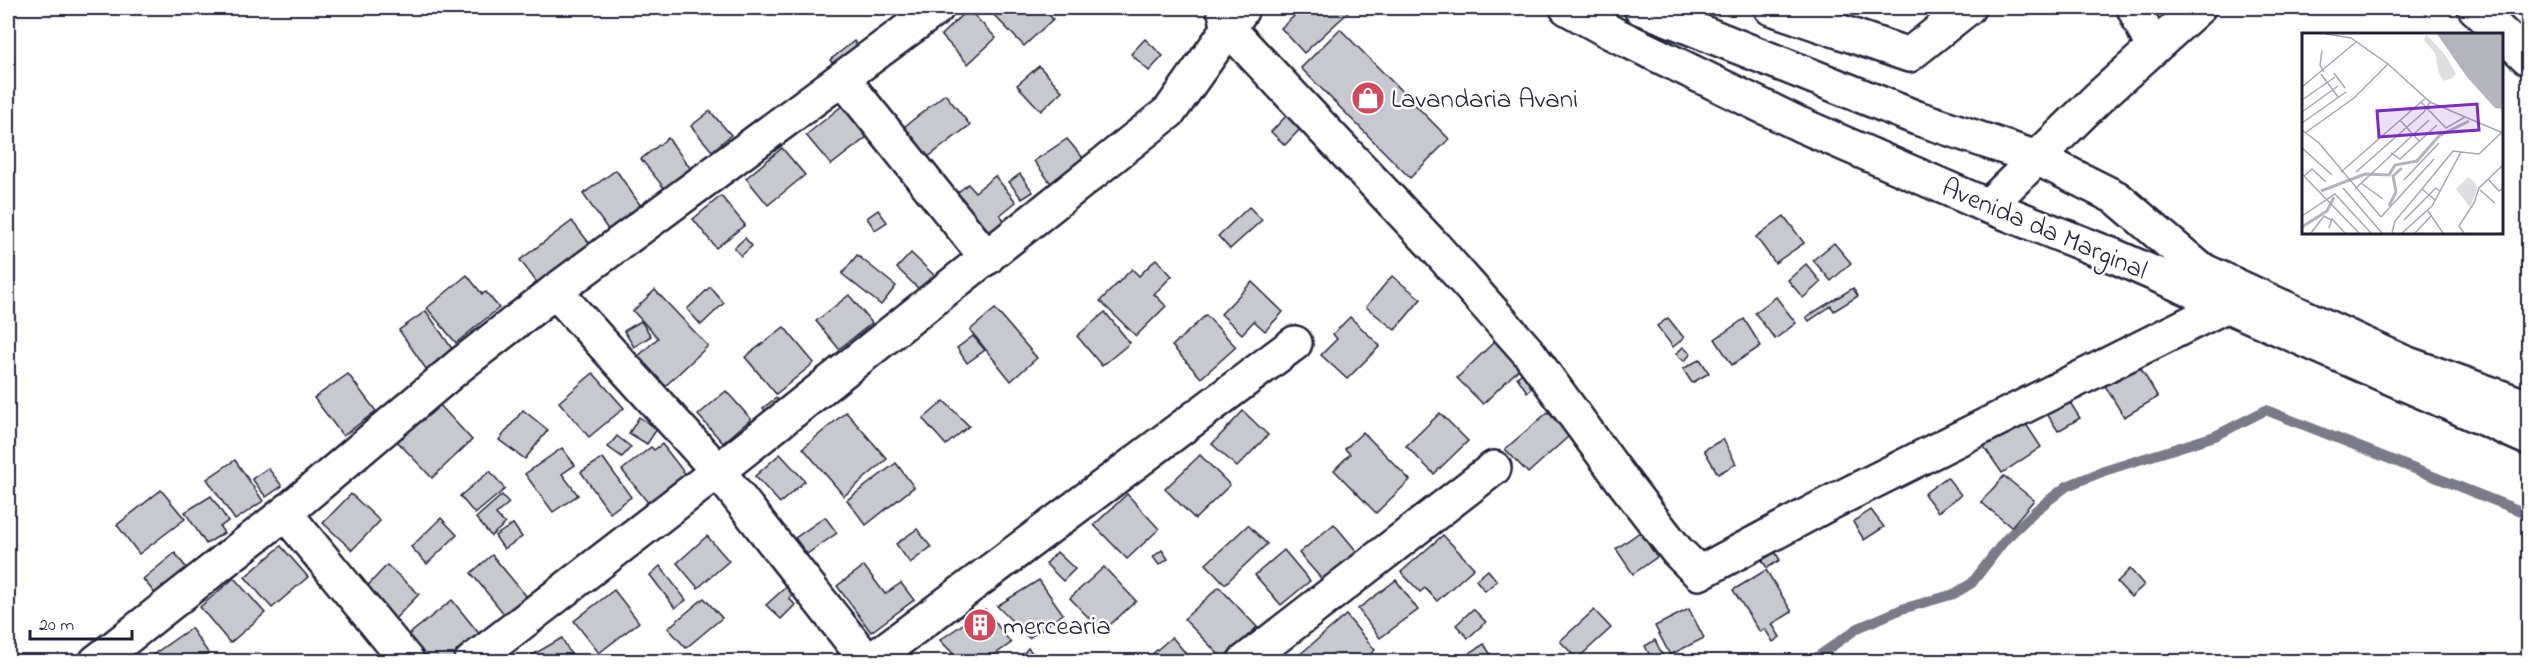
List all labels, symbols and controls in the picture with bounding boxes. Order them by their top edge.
inset map [2302,33,2503,234]
shop icon: Lavandaria Avani [1350,80,1386,116]
place label: Lavandaria Avani [1391,81,1578,120]
street label: Avenida da Marginal [1935,169,2153,291]
scale bar [30,603,132,641]
building icon: mercearia [962,607,998,643]
place label: mercearia [1003,608,1111,647]
text: 20 m [39,613,74,639]

